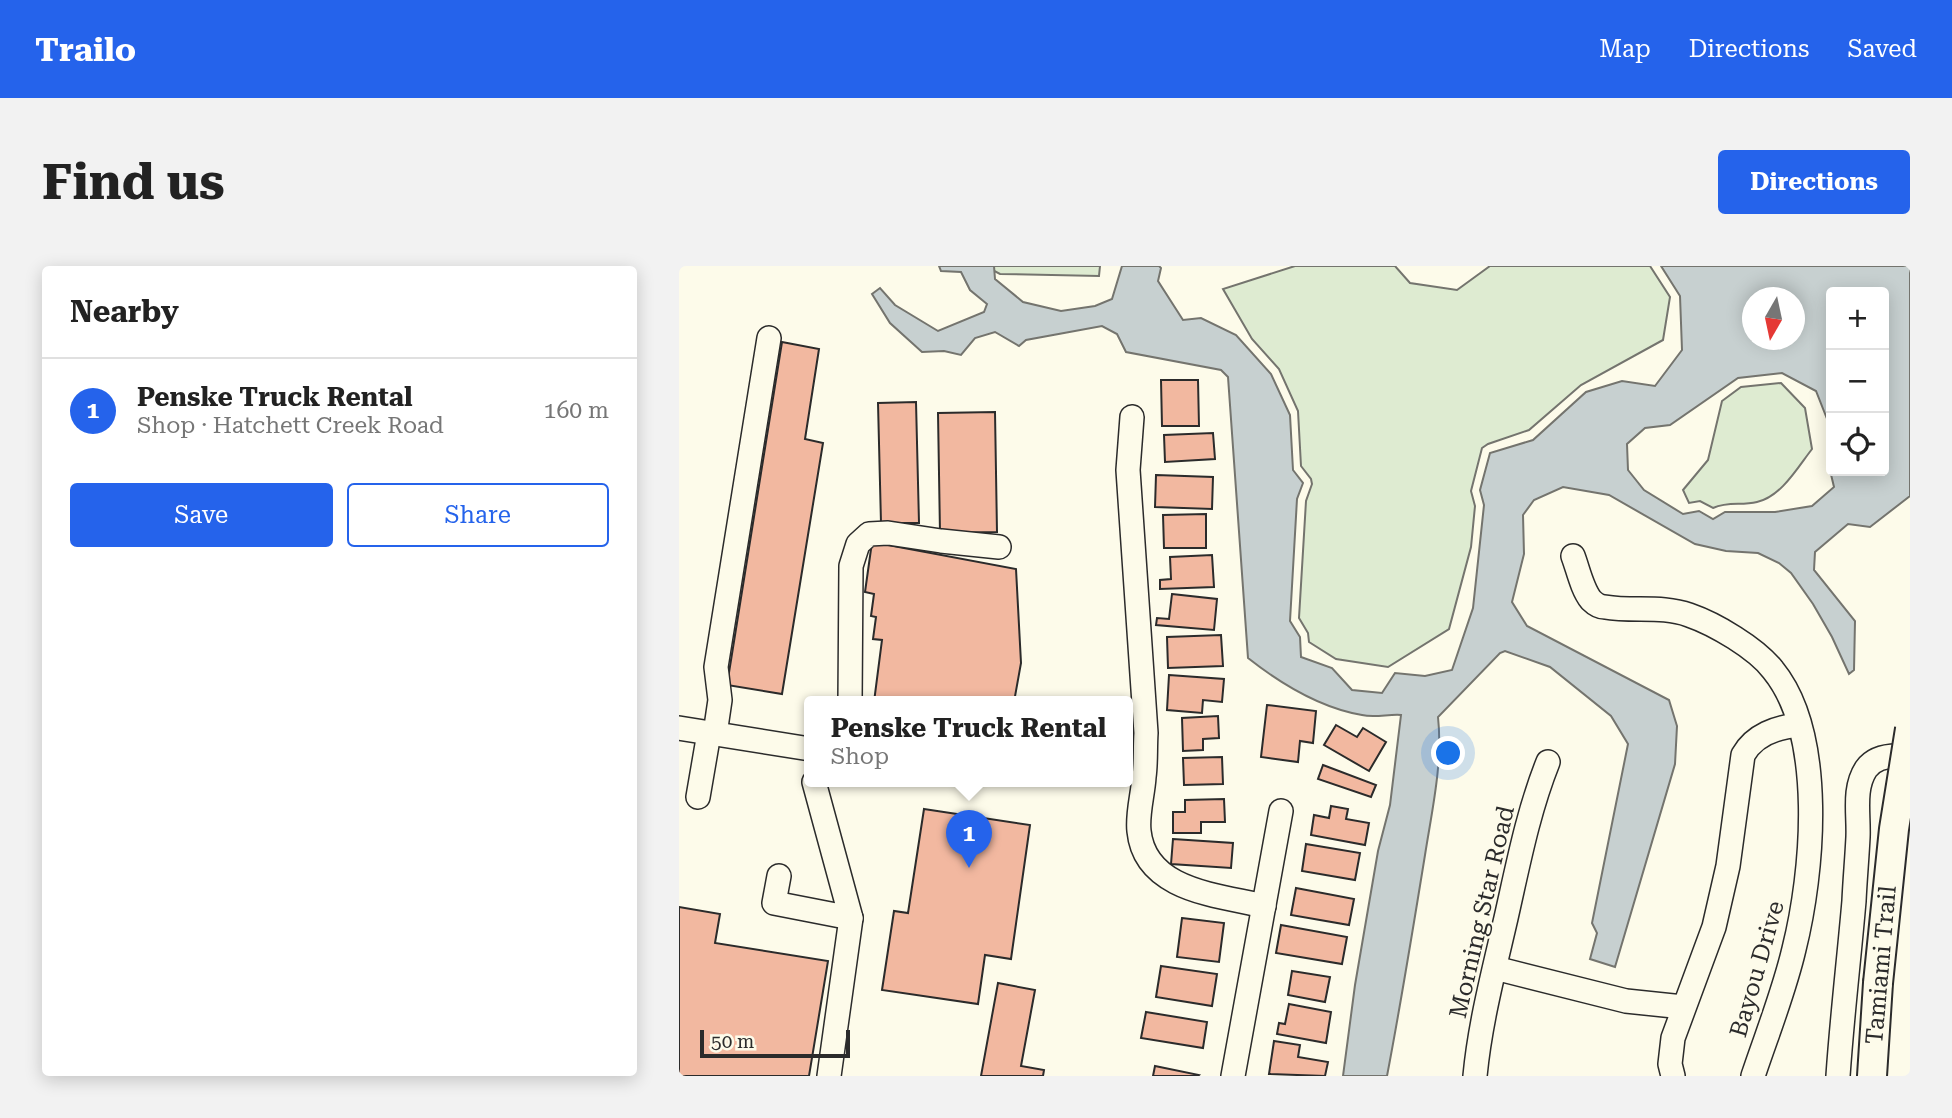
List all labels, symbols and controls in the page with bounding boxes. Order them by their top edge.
text: Trailo [35,30,136,69]
text: Map [1599,35,1651,63]
text: Directions [1689,35,1809,63]
text: Saved [1847,35,1917,63]
button: Directions [1718,150,1910,214]
text: Find us [42,154,225,211]
north arrow [1742,287,1805,350]
map controls [1826,287,1889,476]
button: + [1826,287,1889,350]
text: Nearby [70,294,179,329]
button: − [1826,350,1889,413]
text: Penske Truck Rental [137,382,413,412]
text: 1 [87,397,99,424]
text: 160 m [544,397,609,424]
text: Shop · Hatchett Creek Road [137,412,444,439]
button: locate [1826,413,1889,476]
button: Save [70,483,333,547]
button: Share [347,483,609,547]
popup [804,696,1133,787]
text: Penske Truck Rental [831,713,1106,743]
your location [1431,736,1465,770]
text: Shop [831,743,889,770]
street label: Morning Star Road [1444,803,1520,1021]
pin: 1 [946,810,992,868]
street label: Tamiami Trail [1860,884,1902,1046]
street label: Bayou Drive [1724,898,1790,1040]
scale bar [700,1027,851,1059]
text: 50 m [711,1030,754,1053]

